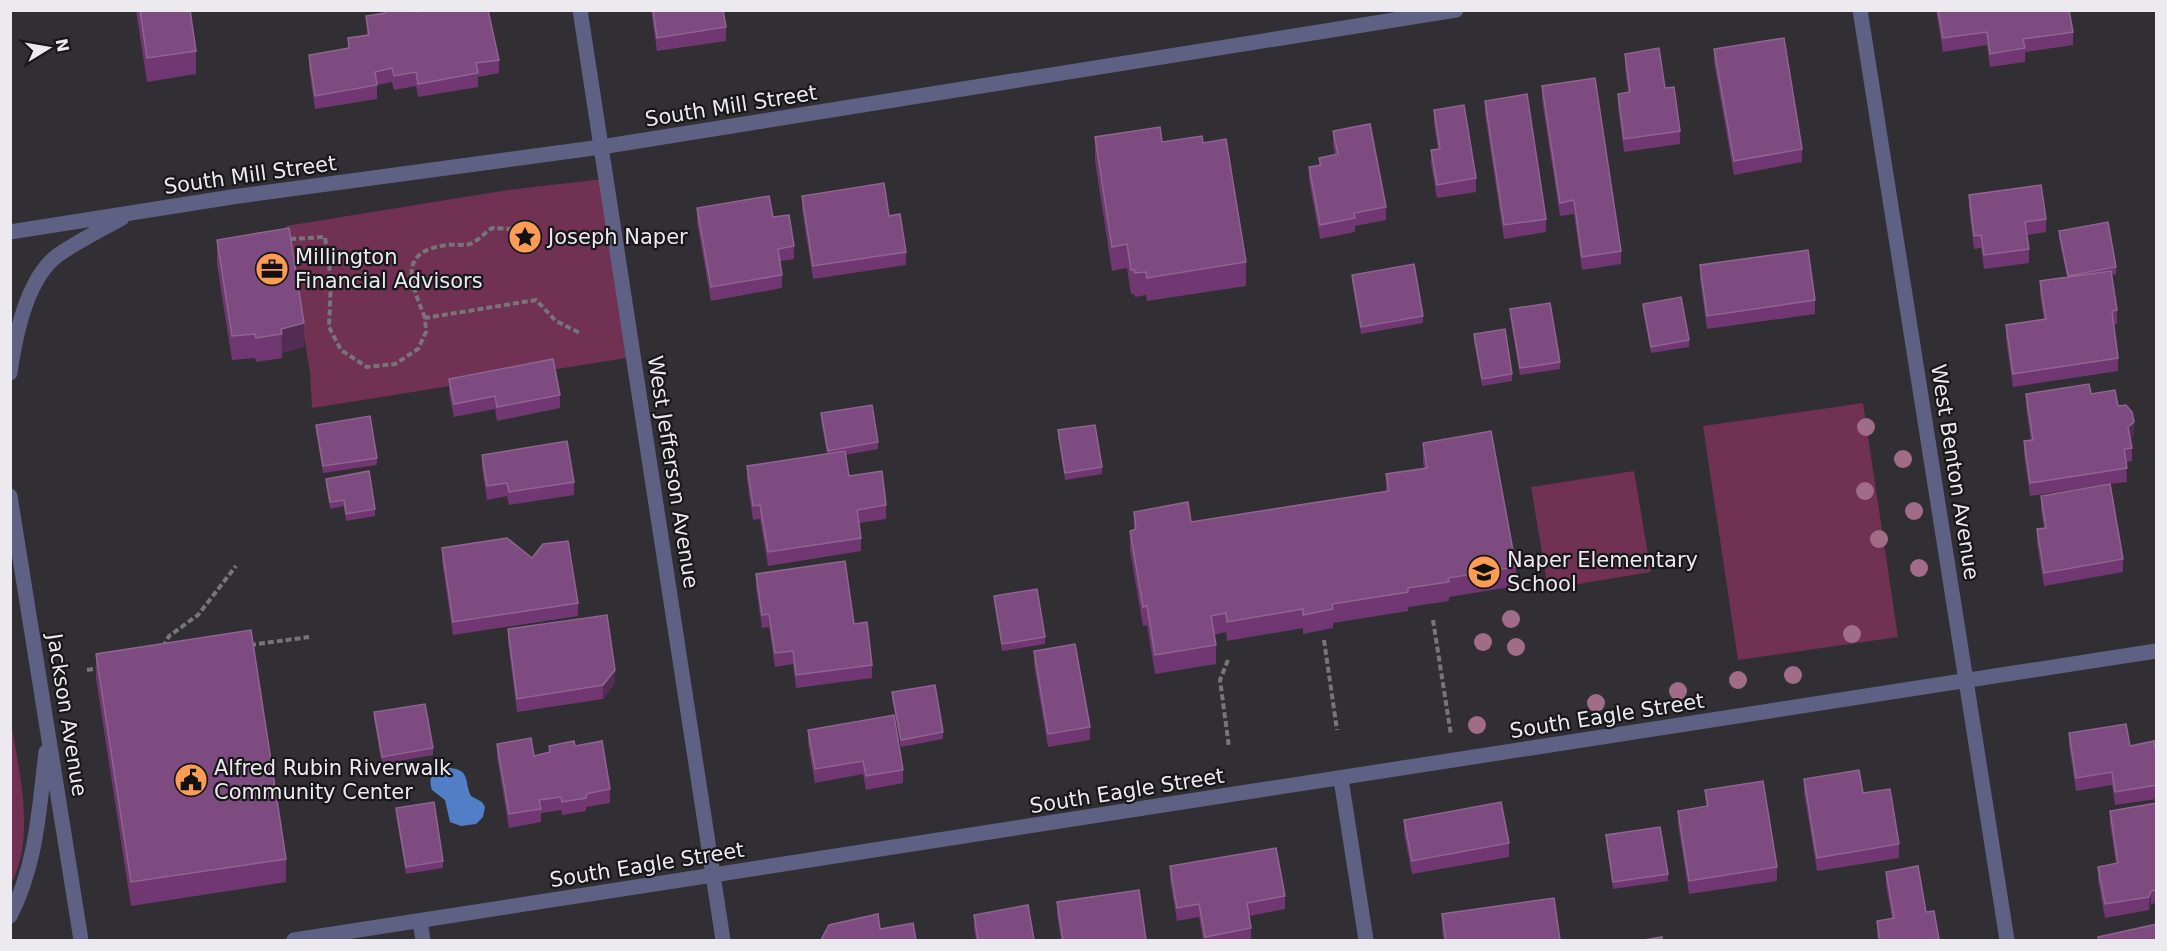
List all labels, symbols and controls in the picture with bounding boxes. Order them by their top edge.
north arrow [18,18,78,78]
text: N [52,37,73,54]
street label: South Mill Street [643,81,819,131]
street label: South Mill Street [162,151,338,199]
place icon: Joseph Naper [507,219,543,255]
place label: Joseph Naper [546,225,688,249]
place label: Millington Financial Advisors [295,245,483,293]
office icon: Millington Financial Advisors [254,251,290,287]
street label: West Jefferson Avenue [643,354,703,590]
street label: West Benton Avenue [1926,362,1984,582]
place label: Naper Elementary School [1507,548,1698,596]
school or university icon: Naper Elementary School [1466,554,1502,590]
street label: Jackson Avenue [42,630,92,798]
street label: South Eagle Street [1508,689,1706,743]
place label: Alfred Rubin Riverwalk Community Center [214,756,452,804]
public building icon: Alfred Rubin Riverwalk Community Center [173,762,209,798]
street label: South Eagle Street [1028,764,1226,818]
street label: South Eagle Street [548,838,746,892]

